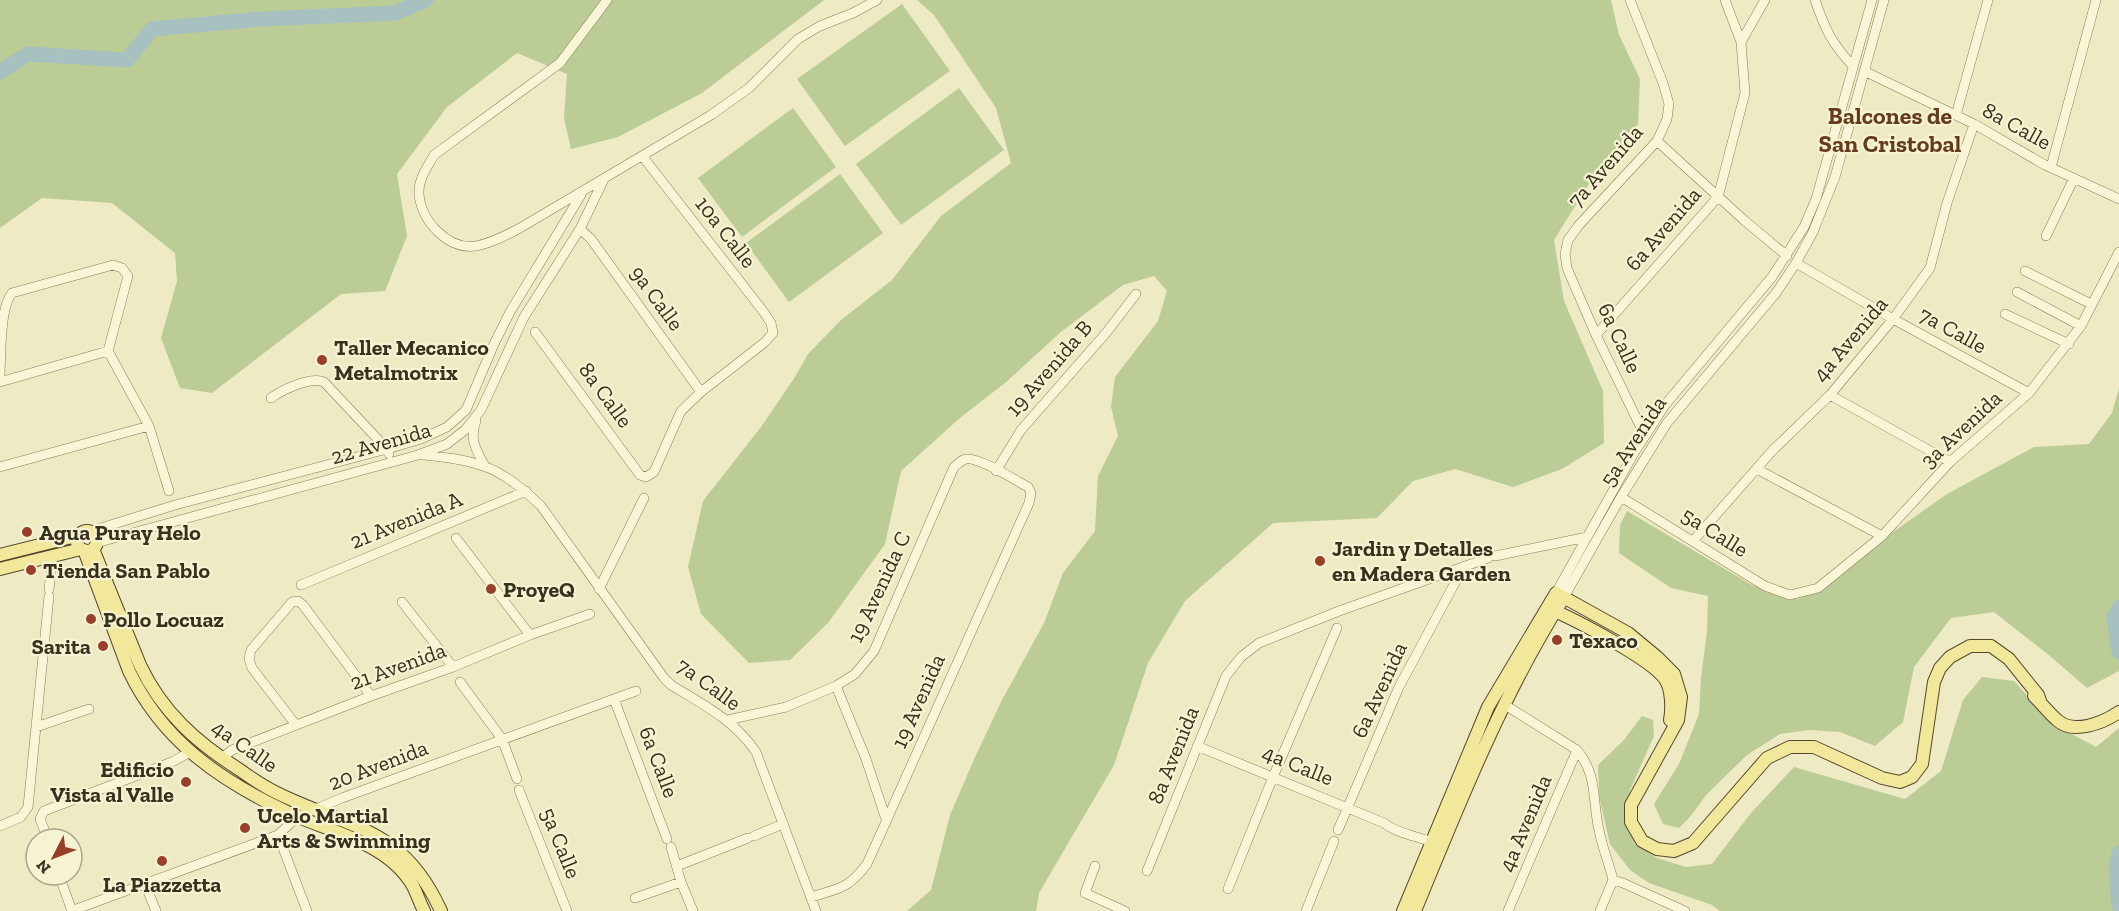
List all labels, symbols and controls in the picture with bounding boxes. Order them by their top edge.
street label: 8a Calle [1978,96,2056,156]
district label: Balcones de San Cristobal [1819,101,1962,158]
street label: 7a Avenida [1562,119,1649,213]
street label: 6a Avenida [1619,181,1707,277]
street label: 10a Calle [690,191,762,273]
street label: 9a Calle [624,260,690,336]
street label: 4a Avenida [1807,291,1894,387]
street label: 6a Calle [1592,299,1648,377]
street label: 7a Calle [1915,301,1991,359]
street label: 19 Avenida B [1000,314,1098,422]
place label: Taller Mecanico Metalmotrix [334,334,489,386]
marker: Taller Mecanico Metalmotrix [315,353,329,367]
street label: 8a Calle [573,357,639,433]
street label: 3a Avenida [1915,384,2008,474]
street label: 5a Avenida [1594,391,1672,491]
street label: 22 Avenida [328,416,435,470]
street label: 21 Avenida A [346,485,467,555]
street label: 5a Calle [1677,501,1753,563]
place label: Agua Puray Helo [39,519,201,546]
marker: Agua Puray Helo [20,525,34,539]
street label: 19 Avenida C [841,527,917,647]
place label: Jardin y Detalles en Madera Garden [1332,535,1511,587]
marker: Jardin y Detalles en Madera Garden [1313,554,1327,568]
place label: Tienda San Pablo [43,557,210,584]
marker: Tienda San Pablo [24,563,38,577]
place label: ProyeQ [503,576,575,603]
marker: ProyeQ [484,582,498,596]
place label: Pollo Locuaz [103,606,225,633]
marker: Pollo Locuaz [84,612,98,626]
place label: Texaco [1569,627,1638,654]
place label: Sarita [31,633,91,660]
marker: Texaco [1550,633,1564,647]
street label: 21 Avenida [346,636,450,696]
street label: 6a Avenida [1345,638,1413,742]
marker: Sarita [96,639,110,653]
street label: 19 Avenida [885,649,951,752]
street label: 7a Calle [672,652,746,716]
street label: 8a Avenida [1141,702,1205,808]
street label: 4a Calle [207,714,283,778]
street label: 6a Calle [633,723,685,801]
street label: 20 Avenida [325,734,432,796]
street label: 4a Calle [1258,739,1338,791]
place label: Edificio Vista al Valle [50,756,174,808]
street label: 4a Avenida [1493,770,1558,876]
marker: Edificio Vista al Valle [179,775,193,789]
place label: Ucelo Martial Arts & Swimming [257,802,431,854]
street label: 5a Calle [535,804,587,882]
marker: Ucelo Martial Arts & Swimming [238,821,252,835]
north arrow [24,827,84,887]
marker: La Piazzetta [155,854,169,868]
text: N [32,856,54,878]
place label: La Piazzetta [103,871,221,898]

